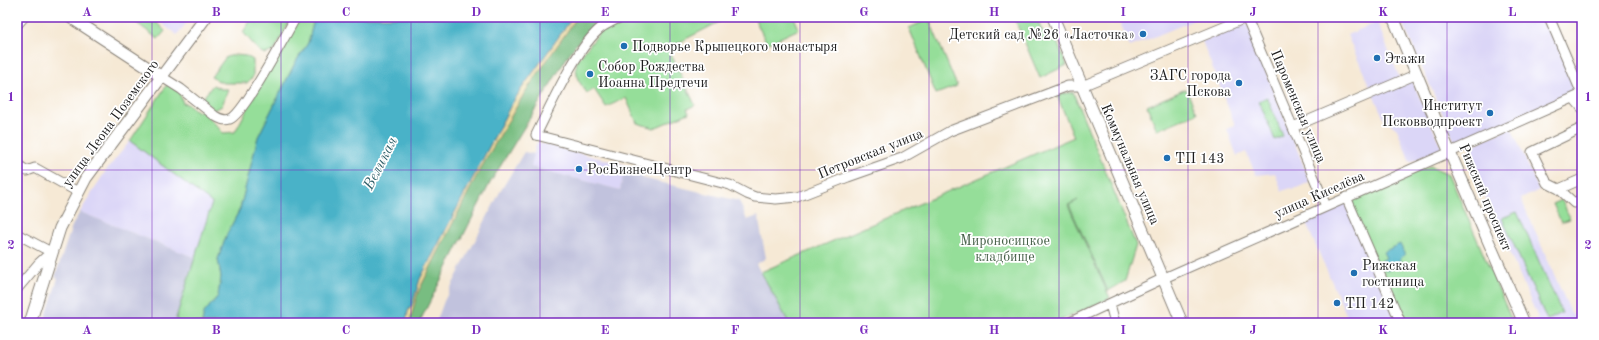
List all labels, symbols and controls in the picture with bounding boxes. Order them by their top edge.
text: A [82,6,92,19]
text: B [211,6,221,19]
text: C [342,6,350,19]
text: D [471,6,481,19]
text: E [601,6,610,19]
text: F [731,6,740,19]
text: G [859,6,869,19]
text: H [989,6,1000,19]
text: I [1120,6,1126,19]
text: J [1249,6,1257,19]
text: K [1378,6,1388,19]
text: L [1508,6,1517,19]
place label: Детский сад №26 «Ласточка» [949,28,1135,42]
marker: Детский сад №26 «Ласточка» [1138,29,1148,39]
place label: Подворье Крыпецкого монастыря [632,40,838,54]
marker: Подворье Крыпецкого монастыря [619,41,629,51]
street label: Пароменская улица [1268,48,1328,165]
place label: Этажи [1385,52,1425,66]
marker: Этажи [1372,53,1382,63]
street label: улица Леона Поземского [60,57,162,190]
place label: Собор Рождества Иоанна Предтечи [598,60,708,90]
marker: Собор Рождества Иоанна Предтечи [585,69,595,79]
place label: ЗАГС города Пскова [1150,69,1231,99]
marker: ЗАГС города Пскова [1234,78,1244,88]
text: 1 [7,91,15,104]
text: 1 [1584,91,1592,104]
place label: Институт Псковводпроект [1382,99,1482,129]
street label: Коммунальная улица [1098,102,1162,227]
marker: Институт Псковводпроект [1485,108,1495,118]
street label: Петровская улица [816,126,925,181]
water label: Великая [361,135,401,193]
street label: Рижский проспект [1456,142,1514,253]
place label: ТП 143 [1175,152,1224,166]
marker: ТП 143 [1162,153,1172,163]
place label: РосБизнесЦентр [587,163,692,177]
marker: РосБизнесЦентр [574,164,584,174]
street label: улица Киселёва [1272,169,1367,221]
park label: Мироносицкое кладбище [960,234,1050,264]
text: 2 [7,239,15,252]
text: 2 [1584,239,1592,252]
place label: Рижская гостиница [1362,259,1424,289]
marker: Рижская гостиница [1349,268,1359,278]
place label: ТП 142 [1345,297,1394,311]
marker: ТП 142 [1332,298,1342,308]
text: A [82,324,92,337]
text: B [211,324,221,337]
text: C [342,324,350,337]
text: D [471,324,481,337]
text: E [601,324,610,337]
text: F [731,324,740,337]
text: G [859,324,869,337]
text: H [989,324,1000,337]
text: I [1120,324,1126,337]
text: J [1249,324,1257,337]
text: K [1378,324,1388,337]
text: L [1508,324,1517,337]

